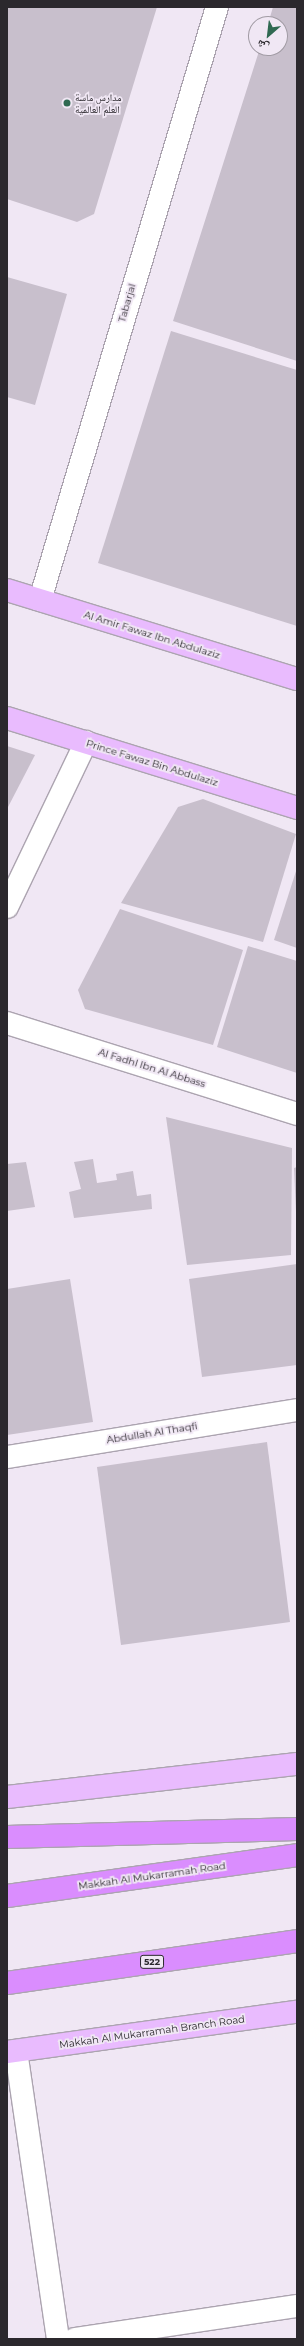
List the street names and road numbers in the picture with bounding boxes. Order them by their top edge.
street label: Tabarjal [116,282,138,324]
street label: Al Amir Fawaz Ibn Abdulaziz [82,609,222,661]
street label: Prince Fawaz Bin Abdulaziz [85,737,219,789]
street label: Al Fadhl Ibn Al Abbass [97,1046,207,1090]
street label: Abdullah Al Thaqfi [106,1420,198,1446]
street label: Makkah Al Mukarramah Road [78,1860,226,1892]
road number: 522 [140,1955,164,1969]
street label: Makkah Al Mukarramah Branch Road [58,2013,246,2051]

